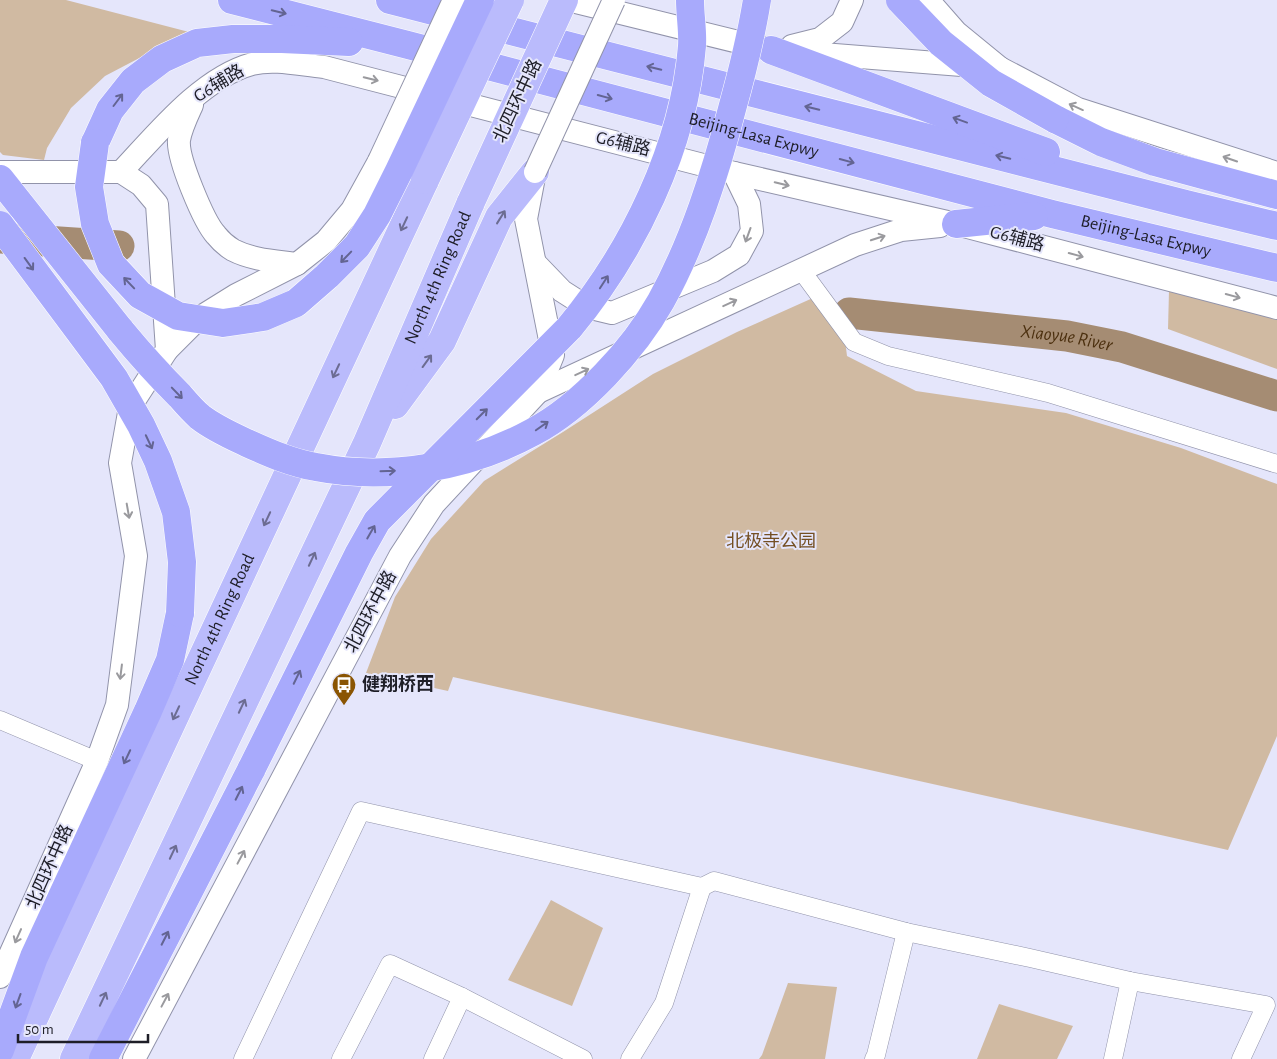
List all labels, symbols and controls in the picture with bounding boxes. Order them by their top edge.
one-way arrow [270,8,286,17]
street label: 北四环中路 [489,56,545,146]
street label: G6辅路 [190,60,247,106]
one-way arrow [647,63,663,72]
one-way arrow [363,75,379,85]
one-way arrow [597,93,613,102]
one-way arrow [112,94,123,107]
one-way arrow [1069,101,1084,111]
one-way arrow [804,103,820,112]
street label: Beijing-Lasa Expwy [687,110,821,161]
one-way arrow [953,115,968,124]
street label: G6辅路 [594,127,652,159]
one-way arrow [996,152,1012,161]
one-way arrow [1223,153,1239,163]
one-way arrow [839,156,855,166]
one-way arrow [773,180,789,189]
street label: North 4th Ring Road [402,209,475,347]
one-way arrow [495,210,506,224]
street label: Beijing-Lasa Expwy [1079,212,1213,261]
one-way arrow [399,216,409,231]
street label: G6辅路 [988,221,1047,255]
one-way arrow [743,227,752,242]
one-way arrow [870,232,886,242]
one-way arrow [340,250,352,263]
one-way arrow [1067,251,1083,260]
one-way arrow [24,257,34,271]
one-way arrow [599,276,609,290]
one-way arrow [123,277,135,289]
one-way arrow [1225,292,1241,301]
one-way arrow [722,298,737,308]
water label: Xiaoyue River [1019,322,1115,355]
one-way arrow [422,354,432,368]
one-way arrow [330,363,340,378]
one-way arrow [575,366,590,376]
one-way arrow [171,387,183,400]
one-way arrow [476,408,488,421]
one-way arrow [535,421,549,431]
one-way arrow [145,434,154,449]
one-way arrow [380,467,396,476]
one-way arrow [123,503,133,519]
one-way arrow [262,511,272,526]
one-way arrow [366,526,376,540]
park label: 北极寺公园 [726,531,816,551]
street label: North 4th Ring Road [182,551,258,688]
one-way arrow [308,552,317,567]
street label: 北四环中路 [340,567,400,656]
one-way arrow [116,664,126,680]
one-way arrow [293,670,302,685]
bus stop icon: 健翔桥西 [331,672,357,706]
place label: 健翔桥西 [362,674,434,694]
one-way arrow [238,698,248,713]
one-way arrow [171,705,180,720]
one-way arrow [122,749,132,764]
one-way arrow [235,786,244,801]
street label: 北四环中路 [22,821,77,912]
one-way arrow [168,845,178,860]
one-way arrow [237,850,246,865]
one-way arrow [13,928,23,943]
one-way arrow [160,930,170,945]
one-way arrow [13,992,22,1008]
one-way arrow [99,992,108,1007]
one-way arrow [160,993,170,1008]
scale bar [18,1012,148,1044]
text: 50 m [25,1022,54,1037]

